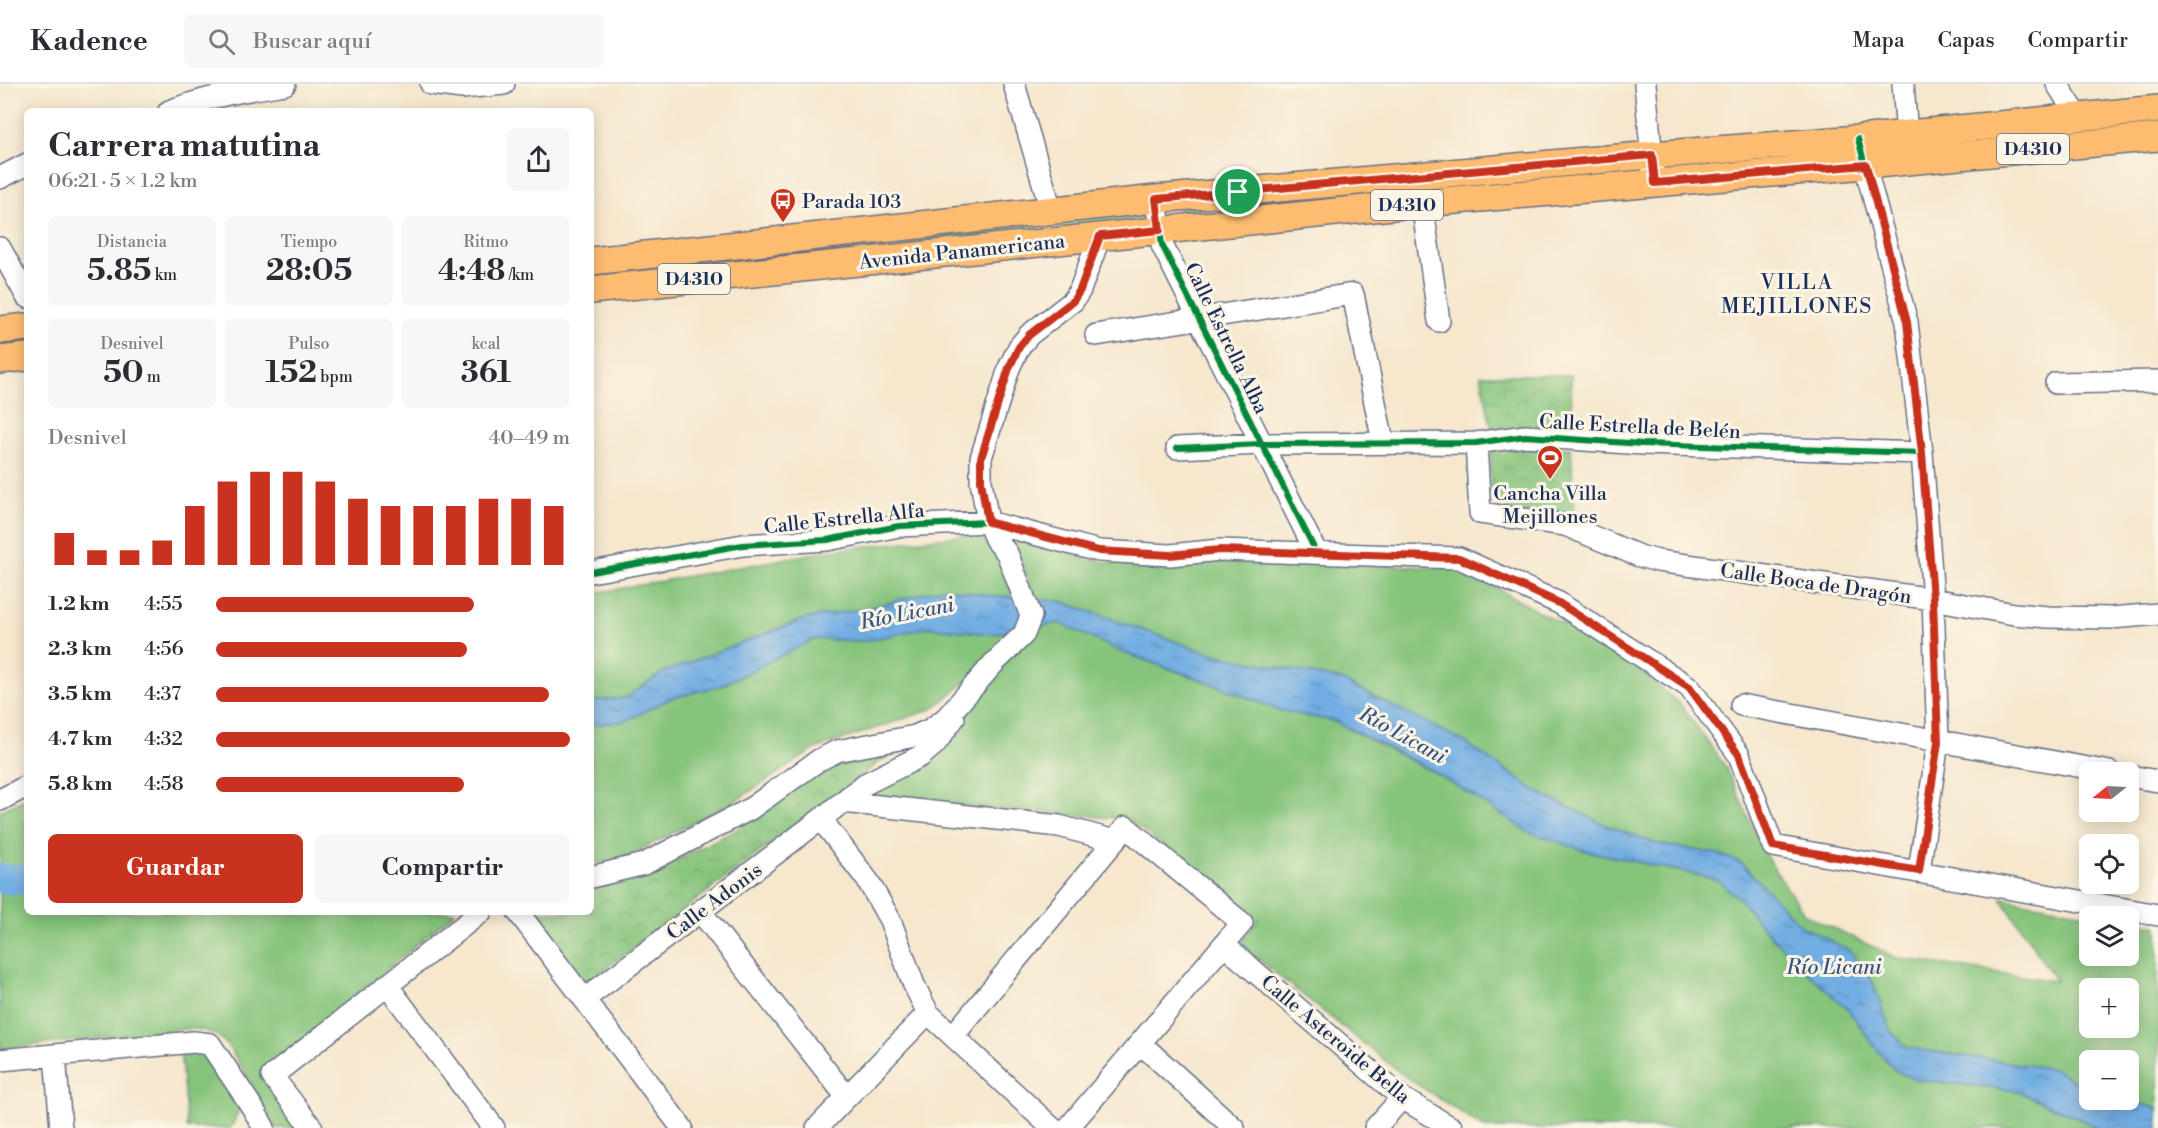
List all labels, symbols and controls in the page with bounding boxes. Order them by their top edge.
search box [184,14,604,68]
text: Kadence [30,24,148,59]
icon: search [205,25,238,58]
text: Buscar aquí [253,28,371,55]
text: Mapa [1853,28,1905,54]
text: Capas [1938,28,1995,54]
text: Compartir [2028,28,2128,54]
text: Carrera matutina [48,126,320,167]
button: share [507,128,570,191]
road number: D4310 [1997,134,2069,164]
pin [1212,166,1263,217]
text: 06:21 · 5 × 1.2 km [48,169,197,194]
icon: arrive [1221,175,1254,208]
bus stop icon: Parada 103 [768,186,798,224]
place label: Parada 103 [802,190,901,215]
road number: D4310 [1371,190,1443,220]
street label: Avenida Panamericana [857,229,1067,276]
text: Distancia [97,232,167,252]
text: Tiempo [281,232,337,252]
text: Ritmo [464,232,508,252]
text: 5.85 [87,252,151,290]
text: 28:05 [266,252,352,290]
text: 4:48 [438,252,505,290]
street label: Calle Estrella Alba [1178,259,1274,419]
road number: D4310 [658,264,730,294]
text: km [151,265,177,285]
text: /km [505,265,534,285]
district label: VILLA MEJILLONES [1721,270,1873,320]
text: Desnivel [101,334,163,354]
text: Pulso [289,334,329,354]
text: kcal [471,334,501,354]
text: 50 [103,354,144,392]
text: 152 [265,354,317,392]
text: 361 [461,354,511,392]
text: m [144,367,161,387]
text: bpm [317,367,353,387]
street label: Calle Estrella de Belén [1538,410,1742,445]
text: Desnivel [48,426,127,451]
text: 40–49 m [488,426,570,451]
sports icon: Cancha Villa Mejillones [1535,443,1565,481]
place label: Cancha Villa Mejillones [1493,482,1608,530]
street label: Calle Estrella Alfa [763,499,927,540]
street label: Calle Boca de Dragón [1719,559,1913,610]
text: 1.2 km [48,592,110,617]
text: 4:55 [144,592,182,617]
water label: Río Licani [857,592,957,636]
text: 2.3 km [48,637,112,662]
text: 4:56 [144,637,184,662]
text: 3.5 km [48,682,112,707]
text: 4:37 [144,682,181,707]
water label: Río Licani [1354,701,1451,771]
text: 4.7 km [48,727,112,752]
text: 4:32 [144,727,183,752]
north arrow [2079,762,2139,822]
map controls [2079,762,2139,1110]
text: 5.8 km [48,772,112,797]
text: 4:58 [144,772,184,797]
button: Guardar [48,834,303,903]
button: Compartir [315,834,570,903]
button: locate [2079,834,2139,894]
street label: Calle Adonis [662,858,768,946]
button: layers [2079,906,2139,966]
water label: Río Licani [1785,955,1882,981]
street label: Calle Asteroide Bella [1255,970,1416,1111]
button: + [2079,978,2139,1038]
button: − [2079,1050,2139,1110]

